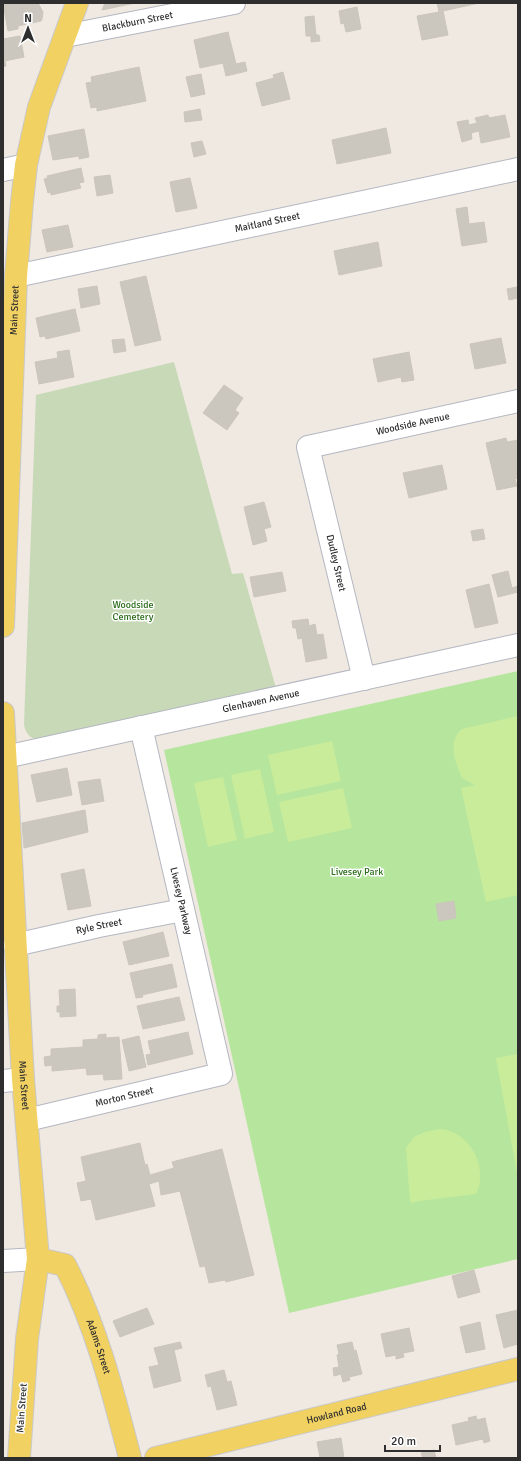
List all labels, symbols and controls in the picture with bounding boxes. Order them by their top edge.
north arrow [8,8,48,48]
street label: Blackburn Street [101,9,175,35]
text: N [24,12,32,25]
street label: Maitland Street [234,210,302,235]
street label: Main Street [8,285,22,335]
street label: Woodside Avenue [375,410,451,438]
street label: Dudley Street [324,533,348,593]
park label: Woodside Cemetery [112,599,154,623]
street label: Glenhaven Avenue [221,687,301,715]
street label: Livesey Parkway [167,866,195,936]
park label: Livesey Park [331,866,383,878]
street label: Ryle Street [75,916,124,937]
street label: Main Street [16,1060,32,1111]
street label: Morton Street [94,1084,155,1110]
street label: Adams Street [83,1318,113,1376]
street label: Main Street [14,1382,30,1433]
street label: Howland Road [305,1400,368,1427]
scale bar [385,1427,440,1453]
text: 20 m [391,1434,416,1449]

